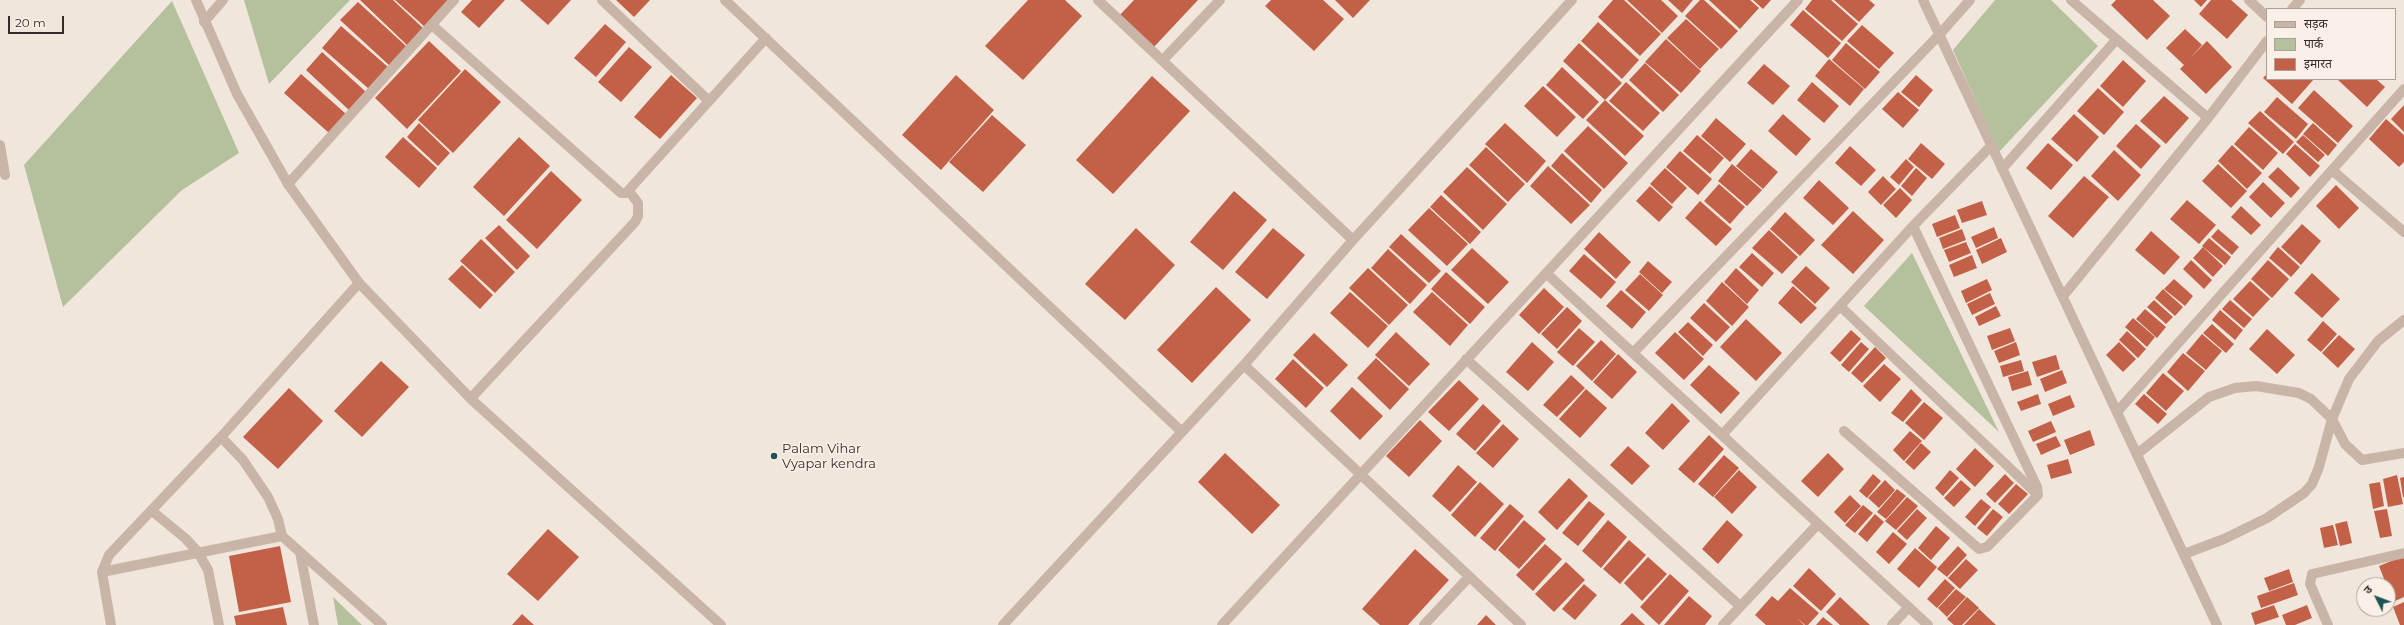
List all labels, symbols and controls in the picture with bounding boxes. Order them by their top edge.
scale bar [10,8,66,34]
legend [2266,8,2396,80]
text: 20 m [15,15,46,30]
text: सड़क [2304,16,2328,31]
text: पार्क [2304,36,2323,51]
text: इमारत [2304,56,2332,71]
place label: Palam Vihar Vyapar kendra [782,441,876,472]
marker: Palam Vihar Vyapar kendra [769,451,779,461]
north arrow [2356,577,2396,617]
text: उ [2360,583,2375,597]

